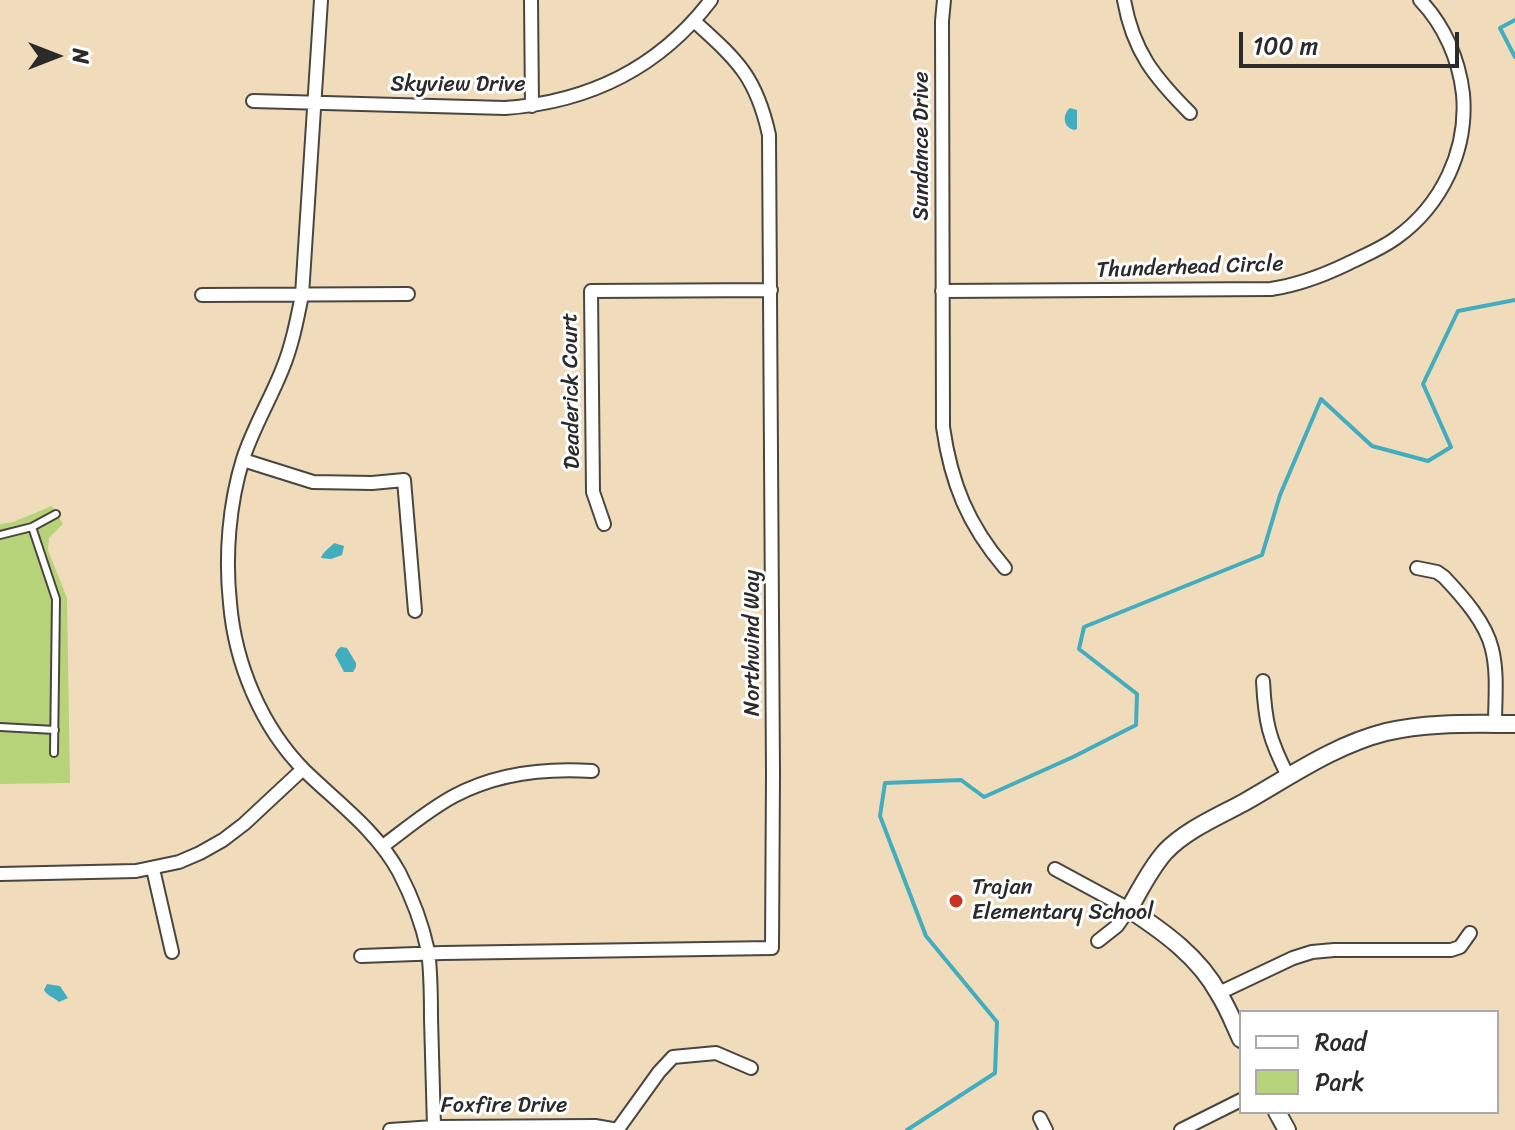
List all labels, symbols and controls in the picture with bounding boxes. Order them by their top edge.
north arrow [16,16,96,96]
scale bar [1243,16,1463,66]
text: 100 m [1253,25,1318,67]
text: N [61,48,100,64]
street label: Sundance Drive [909,71,935,221]
street label: Skyview Drive [390,72,526,98]
street label: Thunderhead Circle [1096,252,1284,284]
street label: Deaderick Court [557,313,587,469]
street label: Northwind Way [740,570,766,716]
place label: Trajan Elementary School [972,875,1154,926]
marker: Trajan Elementary School [947,892,965,910]
legend [1239,1010,1499,1114]
text: Road [1315,1021,1366,1063]
text: Park [1315,1061,1364,1103]
street label: Foxfire Drive [441,1093,567,1119]

